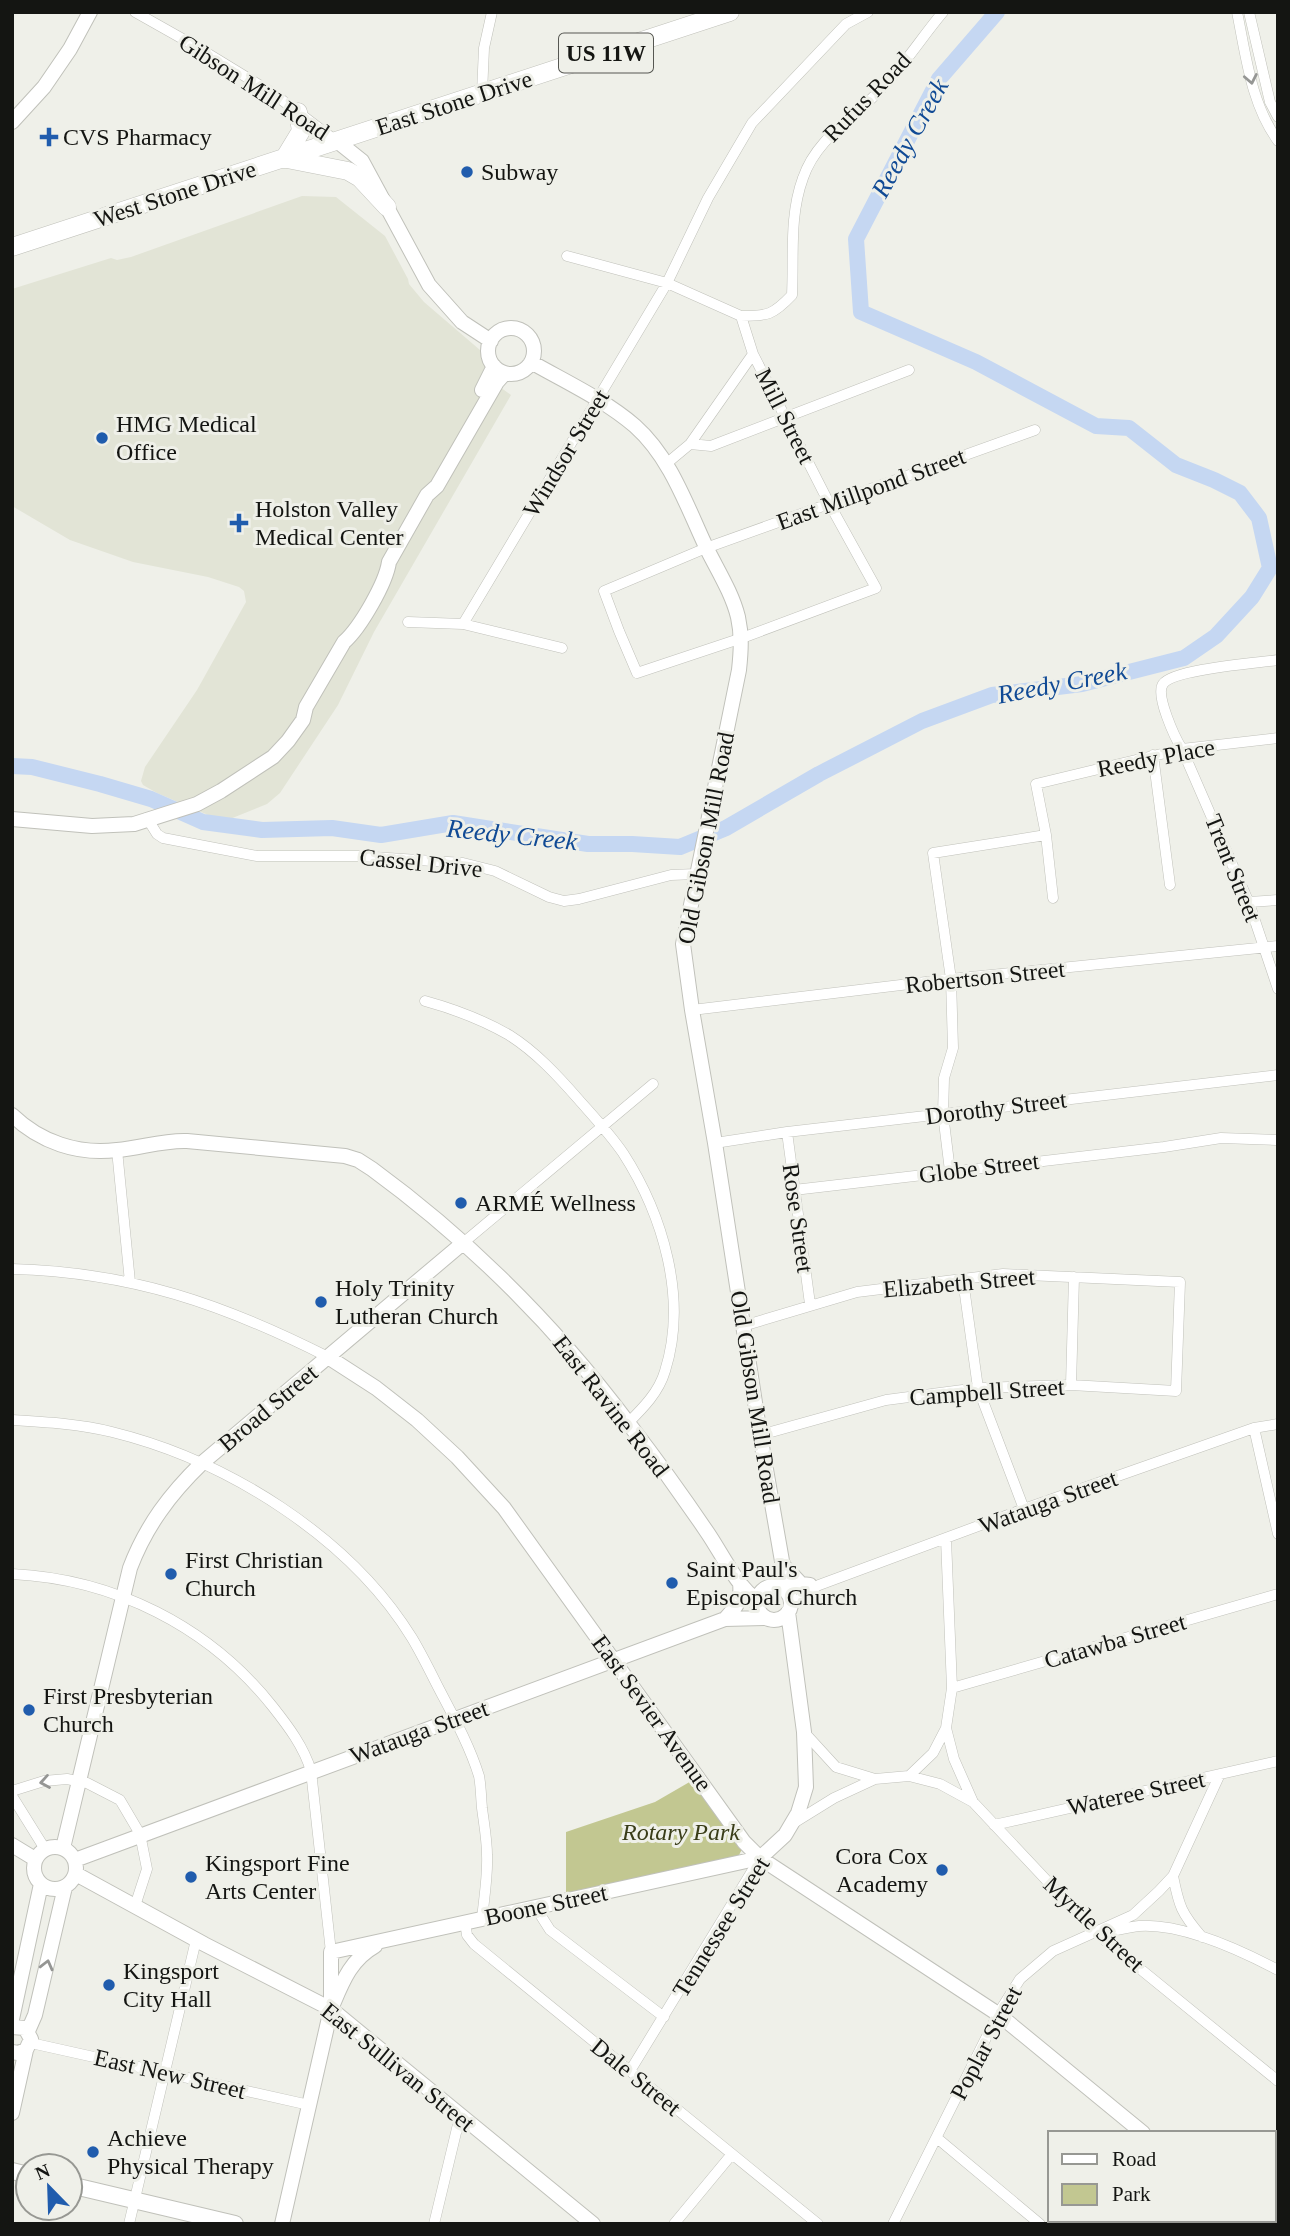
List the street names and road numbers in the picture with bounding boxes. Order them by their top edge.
street label: Gibson Mill Road [174,29,334,145]
road number: US 11W [559,34,653,72]
street label: Rufus Road [818,47,916,147]
street label: East Stone Drive [373,66,535,140]
street label: West Stone Drive [91,156,259,232]
street label: Mill Street [750,364,820,468]
street label: Windsor Street [518,384,614,521]
street label: East Millpond Street [773,443,969,535]
street label: Old Gibson Mill Road [673,730,739,946]
street label: Reedy Place [1095,734,1217,782]
street label: Trent Street [1200,811,1266,926]
street label: Cassel Drive [358,844,484,882]
street label: Robertson Street [904,956,1067,998]
street label: Dorothy Street [924,1086,1068,1130]
street label: Globe Street [918,1148,1041,1188]
street label: Rose Street [777,1162,819,1275]
street label: Elizabeth Street [882,1263,1036,1303]
street label: Old Gibson Mill Road [725,1289,785,1505]
street label: East Ravine Road [548,1330,674,1482]
street label: Broad Street [213,1359,323,1457]
street label: Campbell Street [909,1374,1066,1410]
street label: Watauga Street [975,1465,1121,1539]
street label: Catawba Street [1041,1608,1189,1674]
street label: East Sevier Avenue [587,1630,717,1796]
street label: Watauga Street [346,1695,492,1769]
street label: Wateree Street [1065,1766,1207,1820]
street label: Tennessee Street [668,1852,775,2002]
street label: Myrtle Street [1039,1871,1150,1977]
street label: Boone Street [482,1879,610,1931]
street label: Poplar Street [945,1982,1027,2104]
street label: East Sullivan Street [316,1997,480,2137]
street label: Dale Street [586,2033,686,2121]
street label: East New Street [92,2044,249,2104]

